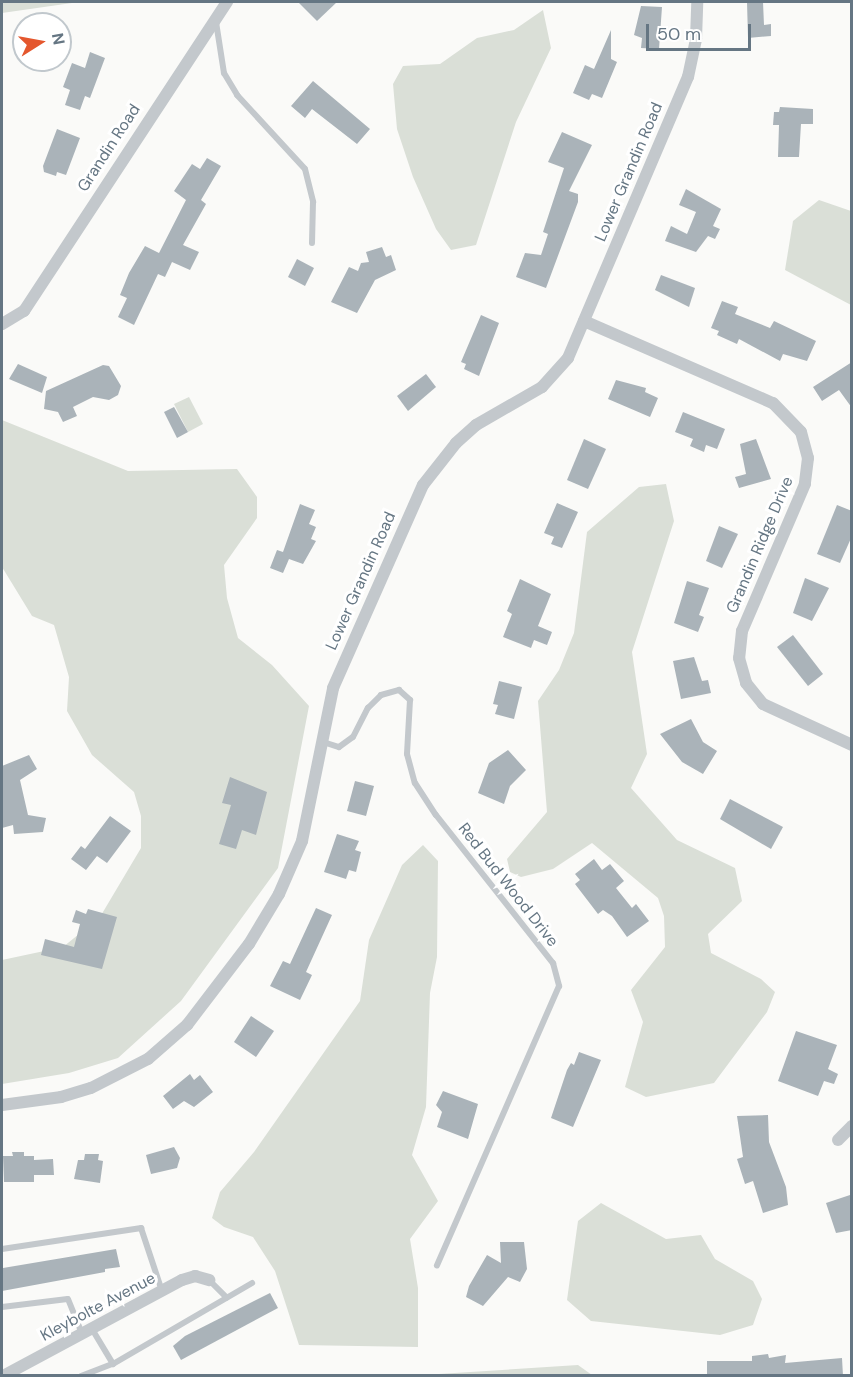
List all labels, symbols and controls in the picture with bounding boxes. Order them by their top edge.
north arrow [12,12,72,72]
scale bar [649,12,754,50]
text: 50 m [657,22,701,46]
text: N [47,31,70,47]
street label: Lower Grandin Road [591,100,667,244]
street label: Grandin Road [74,101,144,195]
street label: Grandin Ridge Drive [723,474,797,616]
street label: Lower Grandin Road [322,509,400,653]
street label: Red Bud Wood Drive [454,819,562,951]
street label: Kleybolte Avenue [37,1269,159,1345]

